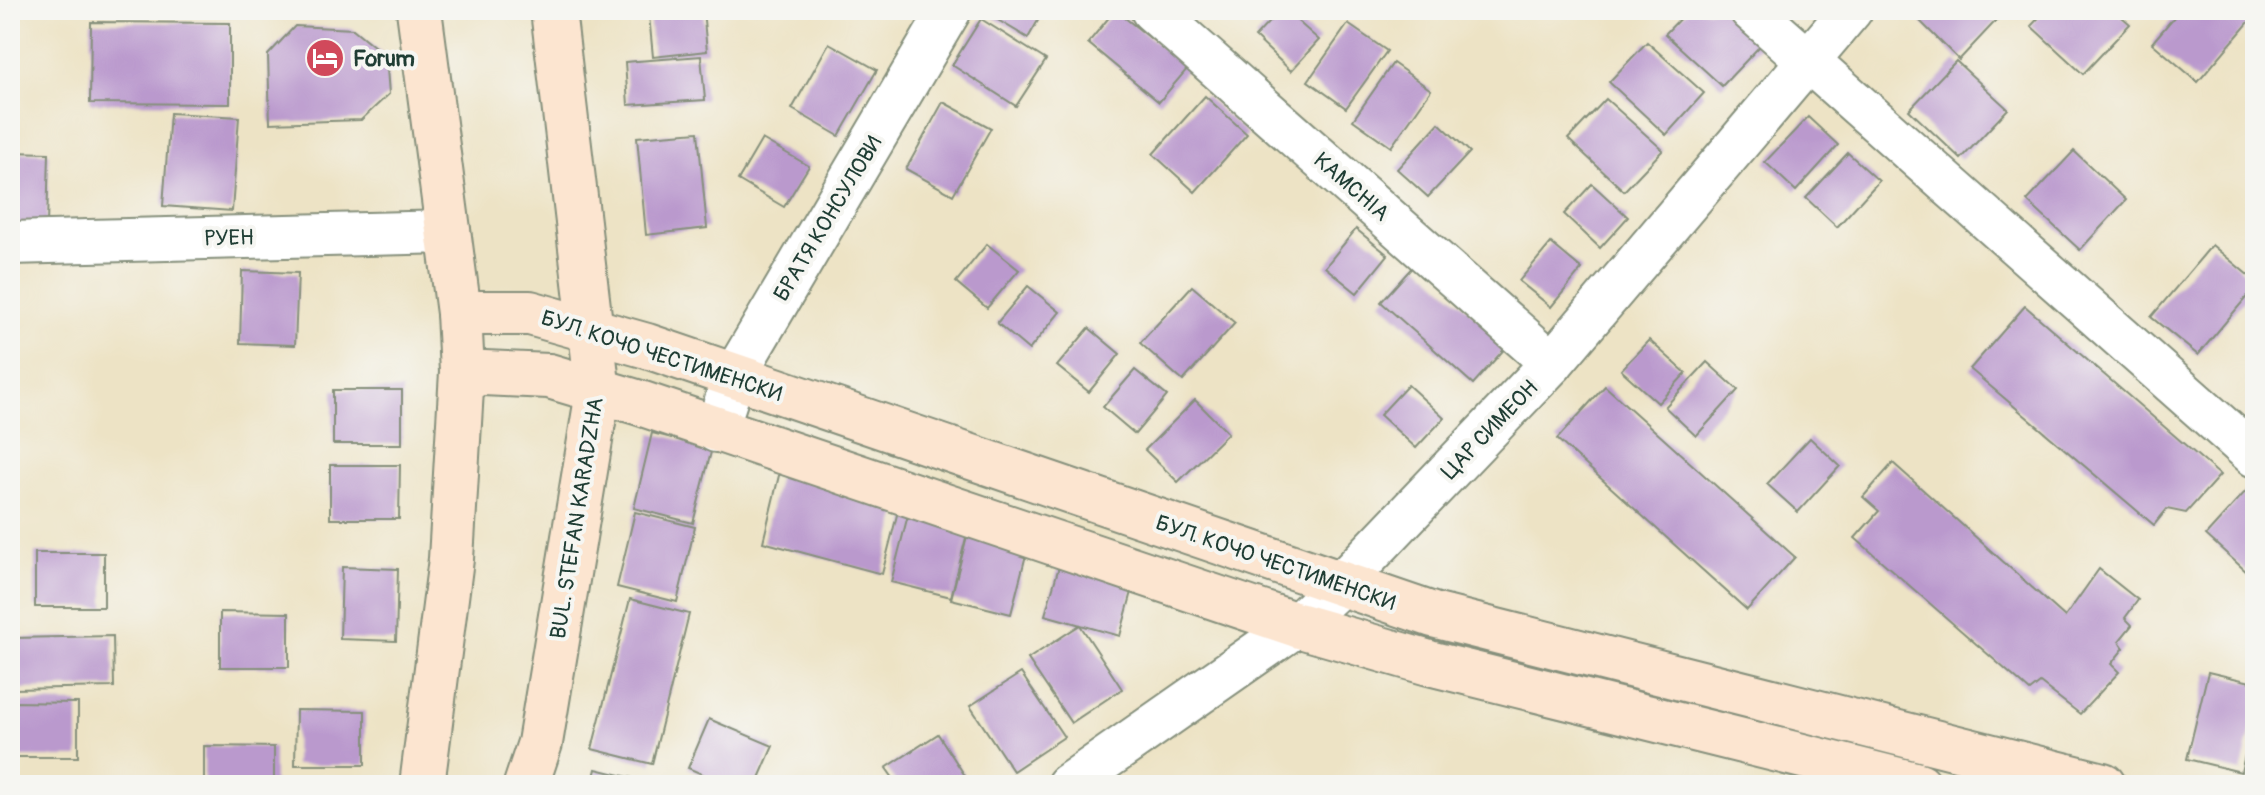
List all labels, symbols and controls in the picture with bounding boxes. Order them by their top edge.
hotel icon: Forum [304,37,346,79]
place label: Forum [353,45,415,73]
street label: БРАТЯ КОНСУЛОВИ [767,131,888,306]
street label: KAMCHIA [1308,146,1395,227]
street label: РУЕН [204,224,254,252]
street label: БУЛ. КОЧО ЧЕСТИМЕНСКИ [538,304,786,408]
street label: ЦАР СИМЕОН [1435,374,1544,485]
street label: BUL. STEFAN KARADZHA [544,395,610,641]
street label: БУЛ. КОЧО ЧЕСТИМЕНСКИ [1152,509,1399,617]

